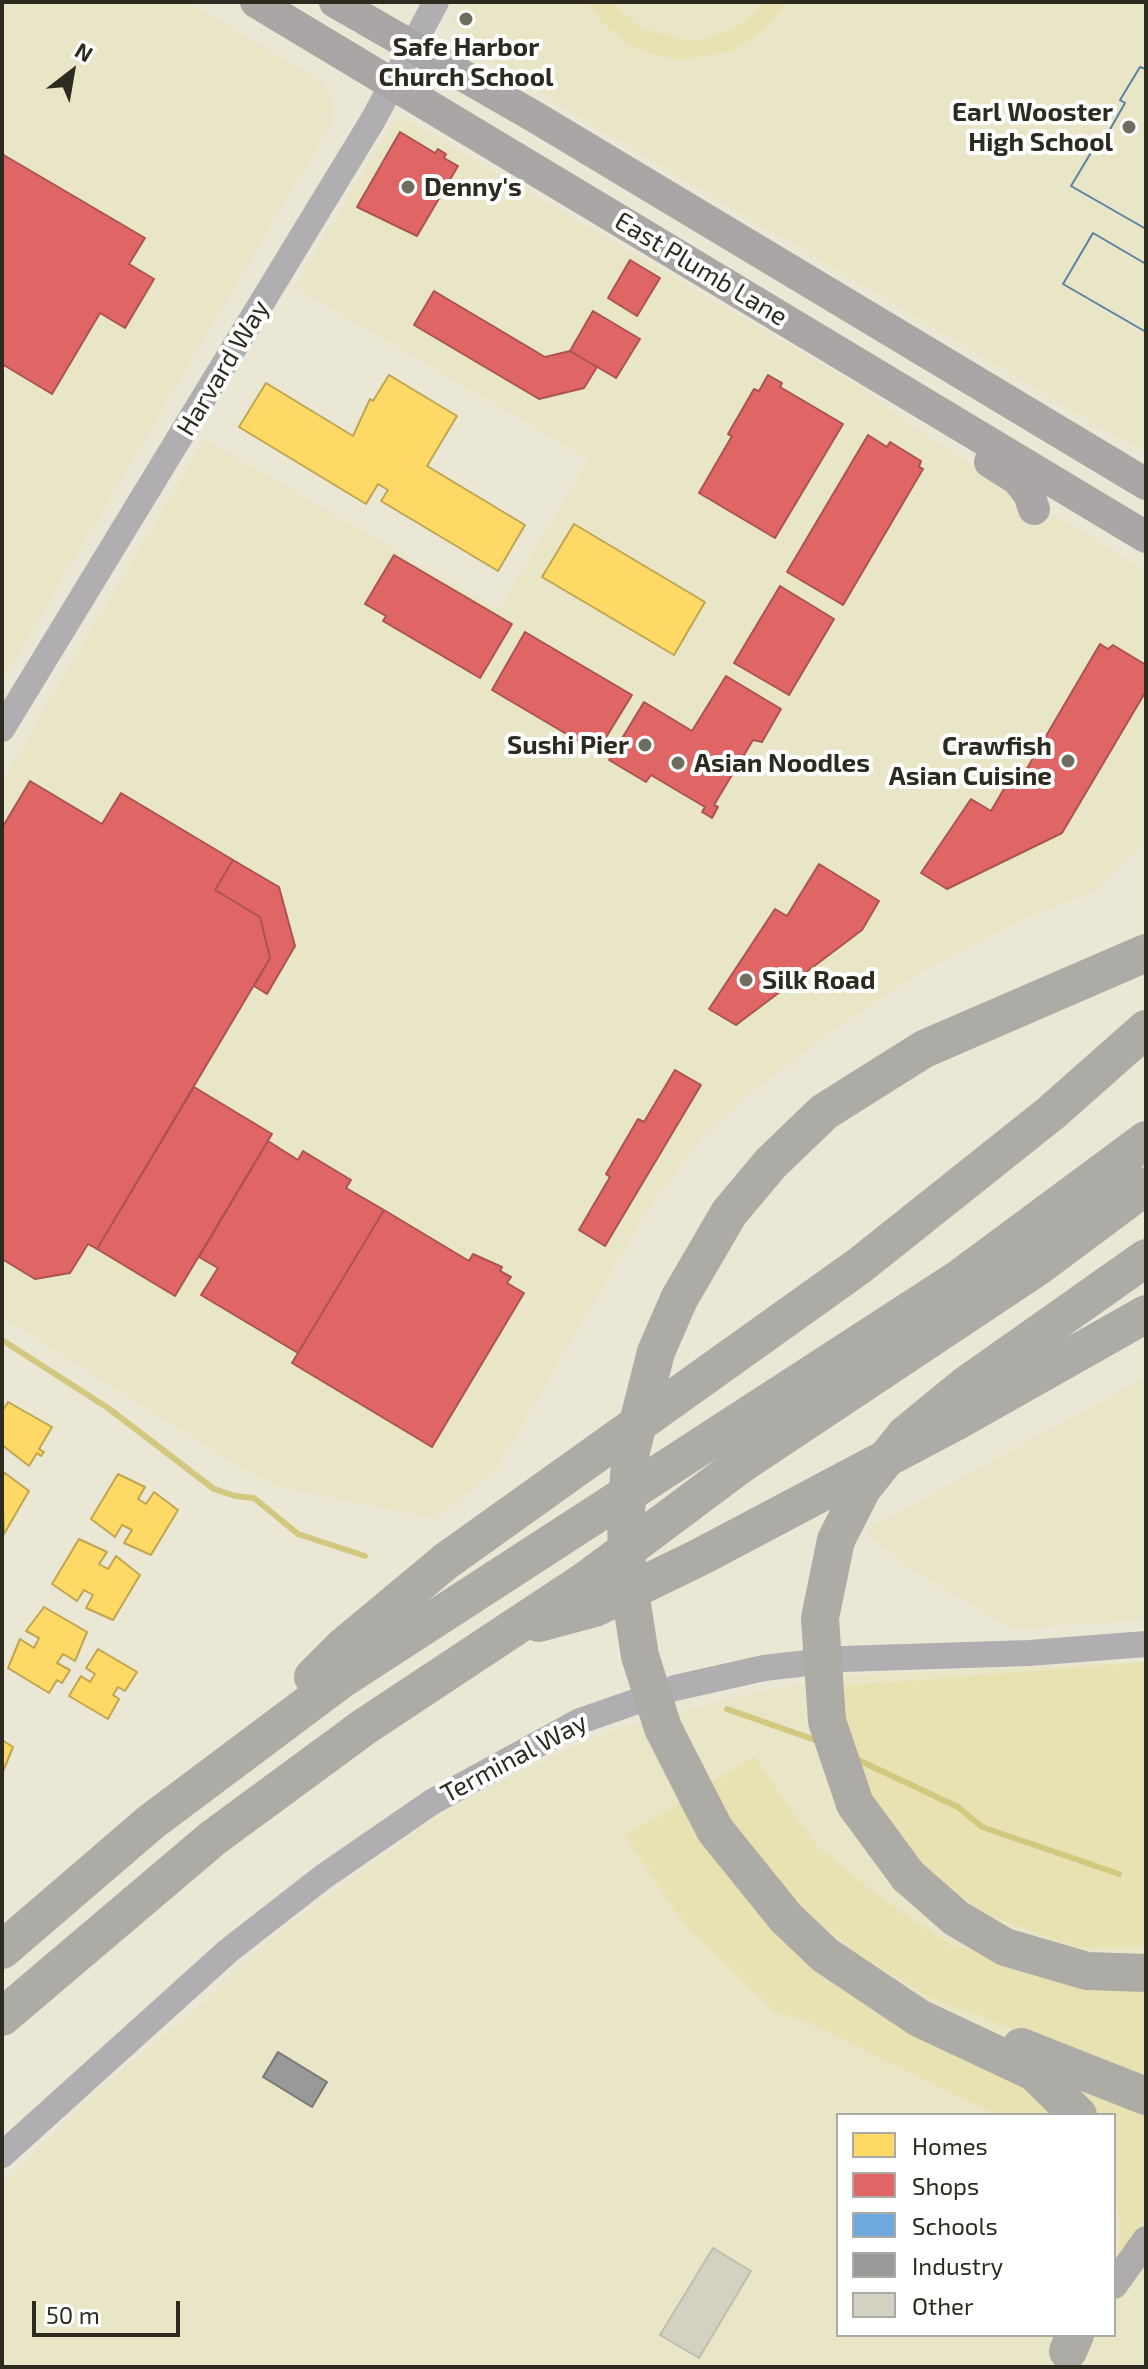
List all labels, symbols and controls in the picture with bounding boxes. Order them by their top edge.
marker: Safe Harbor Church School [457,10,475,28]
place label: Safe Harbor Church School [379,31,553,92]
north arrow [32,32,112,112]
text: N [71,36,98,67]
place label: Earl Wooster High School [952,96,1113,158]
marker: Earl Wooster High School [1120,118,1138,136]
place label: Denny's [424,171,522,203]
marker: Denny's [399,178,417,196]
street label: East Plumb Lane [609,205,793,333]
street label: Harvard Way [170,294,276,442]
place label: Sushi Pier [507,729,629,761]
place label: Crawfish Asian Cuisine [889,730,1052,792]
marker: Sushi Pier [636,736,654,754]
place label: Asian Noodles [694,747,870,779]
marker: Crawfish Asian Cuisine [1059,752,1077,770]
marker: Asian Noodles [669,754,687,772]
place label: Silk Road [762,964,875,996]
marker: Silk Road [737,971,755,989]
street label: Terminal Way [436,1706,592,1810]
legend [836,2113,1116,2337]
text: Homes [912,2131,988,2160]
text: Shops [912,2171,979,2200]
text: Schools [912,2211,998,2240]
text: Industry [912,2251,1003,2280]
scale bar [36,2285,184,2335]
text: Other [912,2291,974,2320]
text: 50 m [46,2300,100,2329]

